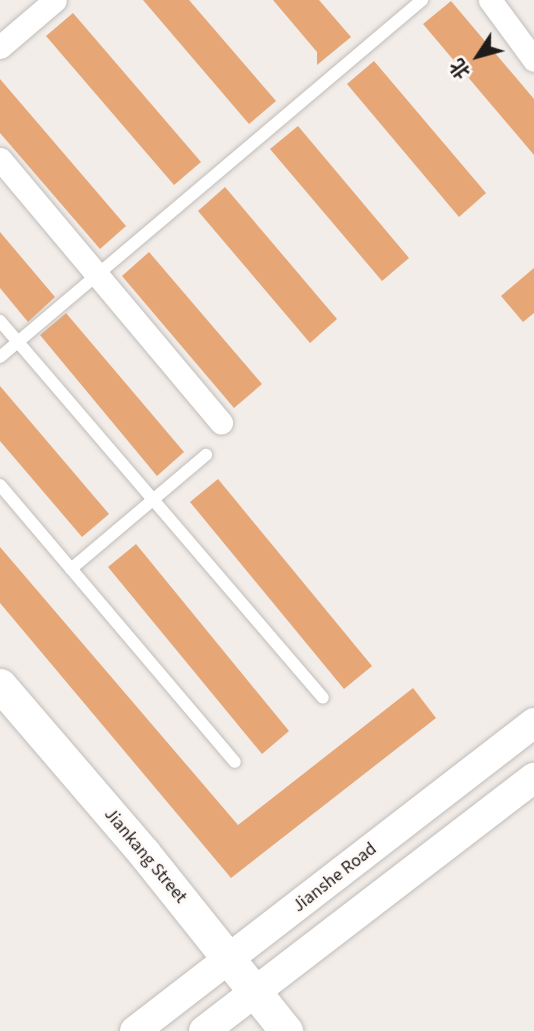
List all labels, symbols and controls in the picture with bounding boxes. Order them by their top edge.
north arrow [443,21,513,91]
text: 北 [444,53,477,84]
street label: Jiankang Street [99,804,191,908]
street label: Jianshe Road [289,839,381,917]

